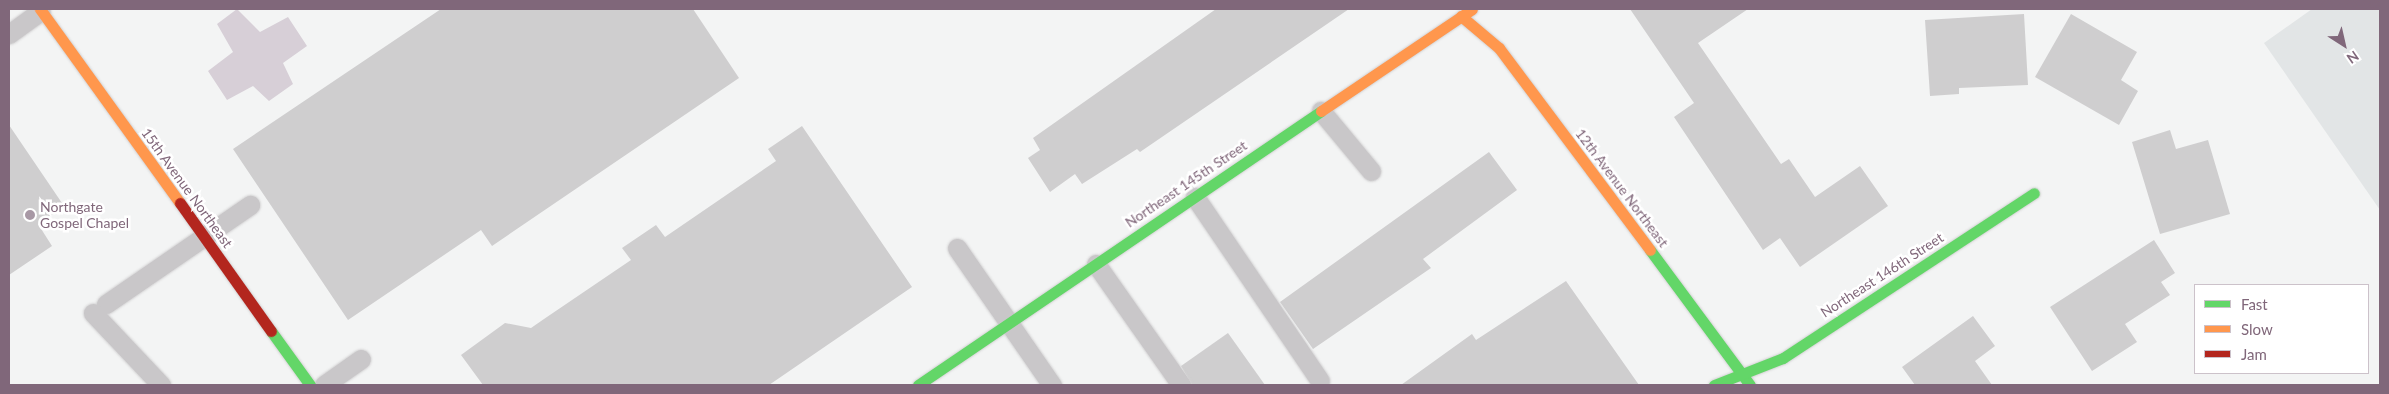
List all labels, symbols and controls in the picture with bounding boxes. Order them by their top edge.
north arrow [2319,20,2369,70]
text: N [2344,48,2362,68]
street label: 15th Avenue Northeast [138,125,236,251]
street label: 12th Avenue Northeast [1572,125,1672,251]
street label: Northeast 145th Street [1122,137,1250,231]
place label: Northgate Gospel Chapel [40,199,129,232]
marker: Northgate Gospel Chapel [24,209,36,221]
street label: Northeast 146th Street [1817,229,1947,321]
legend [2194,284,2369,374]
text: Fast [2241,295,2268,313]
text: Slow [2241,320,2273,338]
text: Jam [2241,345,2267,363]

